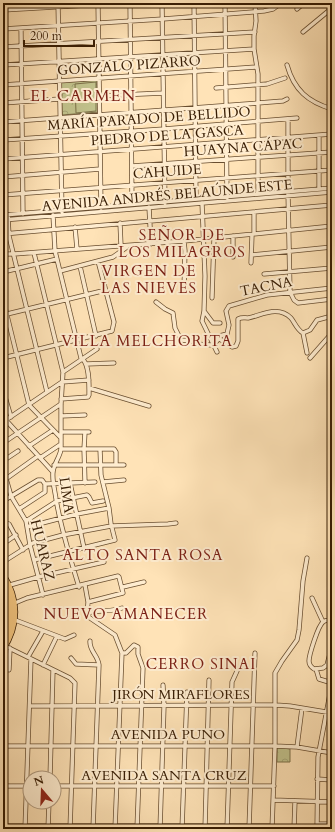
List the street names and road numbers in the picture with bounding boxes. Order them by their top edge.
street label: GONZALO PIZARRO [57,51,201,80]
street label: MARÍA PARADO DE BELLIDO [47,102,251,135]
street label: PIEDRO DE LA GASCA [90,121,244,150]
street label: HUAYNA CÁPAC [183,134,303,161]
street label: CAHUIDE [132,160,202,183]
street label: AVENIDA ANDRÉS BELAÚNDE ESTE [41,175,293,216]
street label: TACNA [238,272,294,301]
street label: LIMA [55,476,78,514]
street label: HUARAZ [26,517,59,583]
street label: JIRÓN MIRAFLORES [110,685,250,704]
street label: AVENIDA PUNO [111,725,225,744]
street label: AVENIDA SANTA CRUZ [81,766,247,785]

